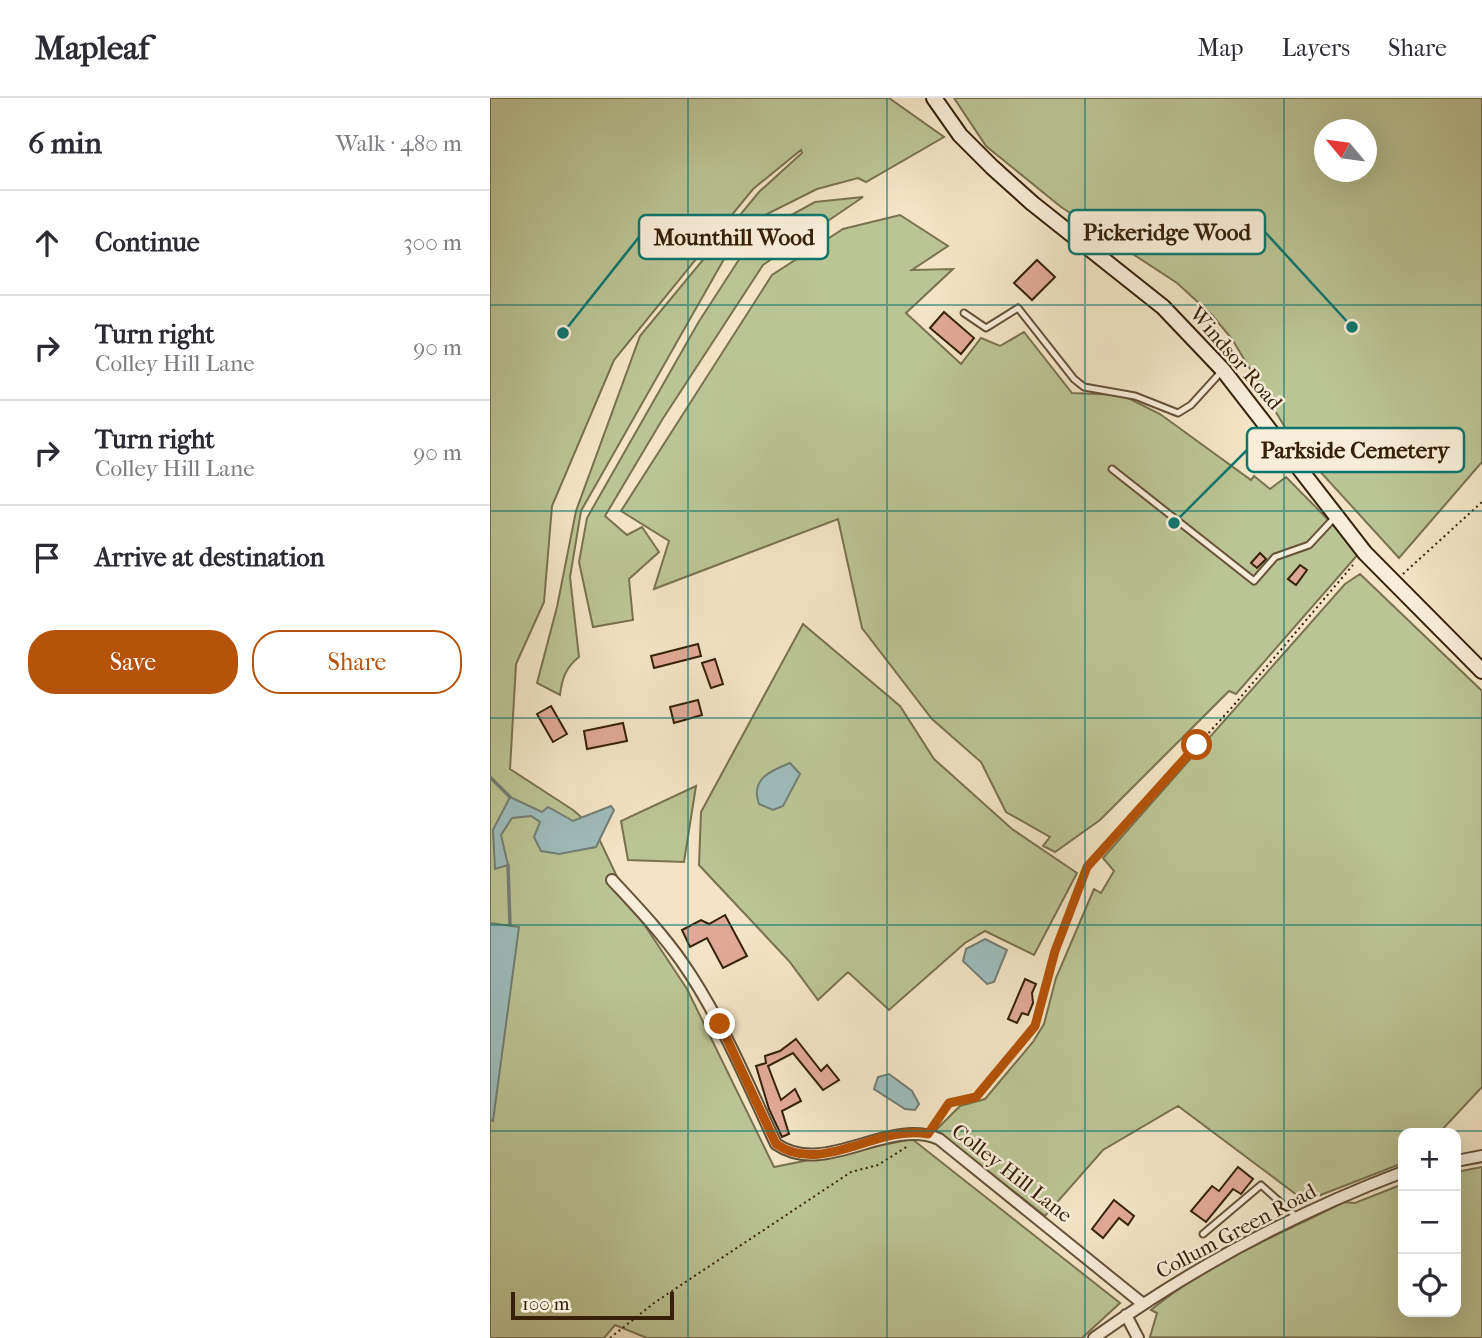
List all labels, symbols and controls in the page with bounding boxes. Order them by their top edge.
text: Mapleaf [35,29,149,68]
text: Map [1198,34,1244,62]
text: Layers [1282,34,1350,62]
text: Share [1388,34,1447,62]
north arrow [1314,119,1377,182]
text: 6 min [28,126,102,161]
text: Walk · 480 m [336,130,462,157]
callout: Pickeridge Wood [1069,210,1265,254]
callout: Mounthill Wood [639,215,828,259]
text: Pickeridge Wood [1083,219,1252,246]
icon: ahead [28,224,66,262]
text: Mounthill Wood [654,224,816,251]
text: Continue [95,227,200,258]
text: 300 m [403,229,462,256]
street label: Windsor Road [1184,301,1288,415]
text: Turn right [95,319,215,350]
icon: right [28,329,66,367]
text: 90 m [413,334,462,361]
text: Colley Hill Lane [95,350,255,377]
text: Turn right [95,424,215,455]
callout: Parkside Cemetery [1247,428,1464,472]
icon: right [28,434,66,472]
text: Parkside Cemetery [1261,437,1451,464]
text: 90 m [413,439,462,466]
text: Colley Hill Lane [95,455,255,482]
icon: arrive [28,539,66,577]
text: Arrive at destination [95,542,325,573]
button: Save [28,630,238,694]
button: Share [252,630,462,694]
route start [1181,729,1212,760]
route end [704,1008,735,1039]
street label: Colley Hill Lane [947,1119,1077,1227]
map controls [1398,1128,1461,1317]
button: + [1398,1128,1461,1191]
street label: Collum Green Road [1152,1178,1321,1283]
button: − [1398,1191,1461,1254]
button: locate [1398,1254,1461,1317]
scale bar [511,1289,674,1321]
text: 100 m [522,1293,570,1315]

